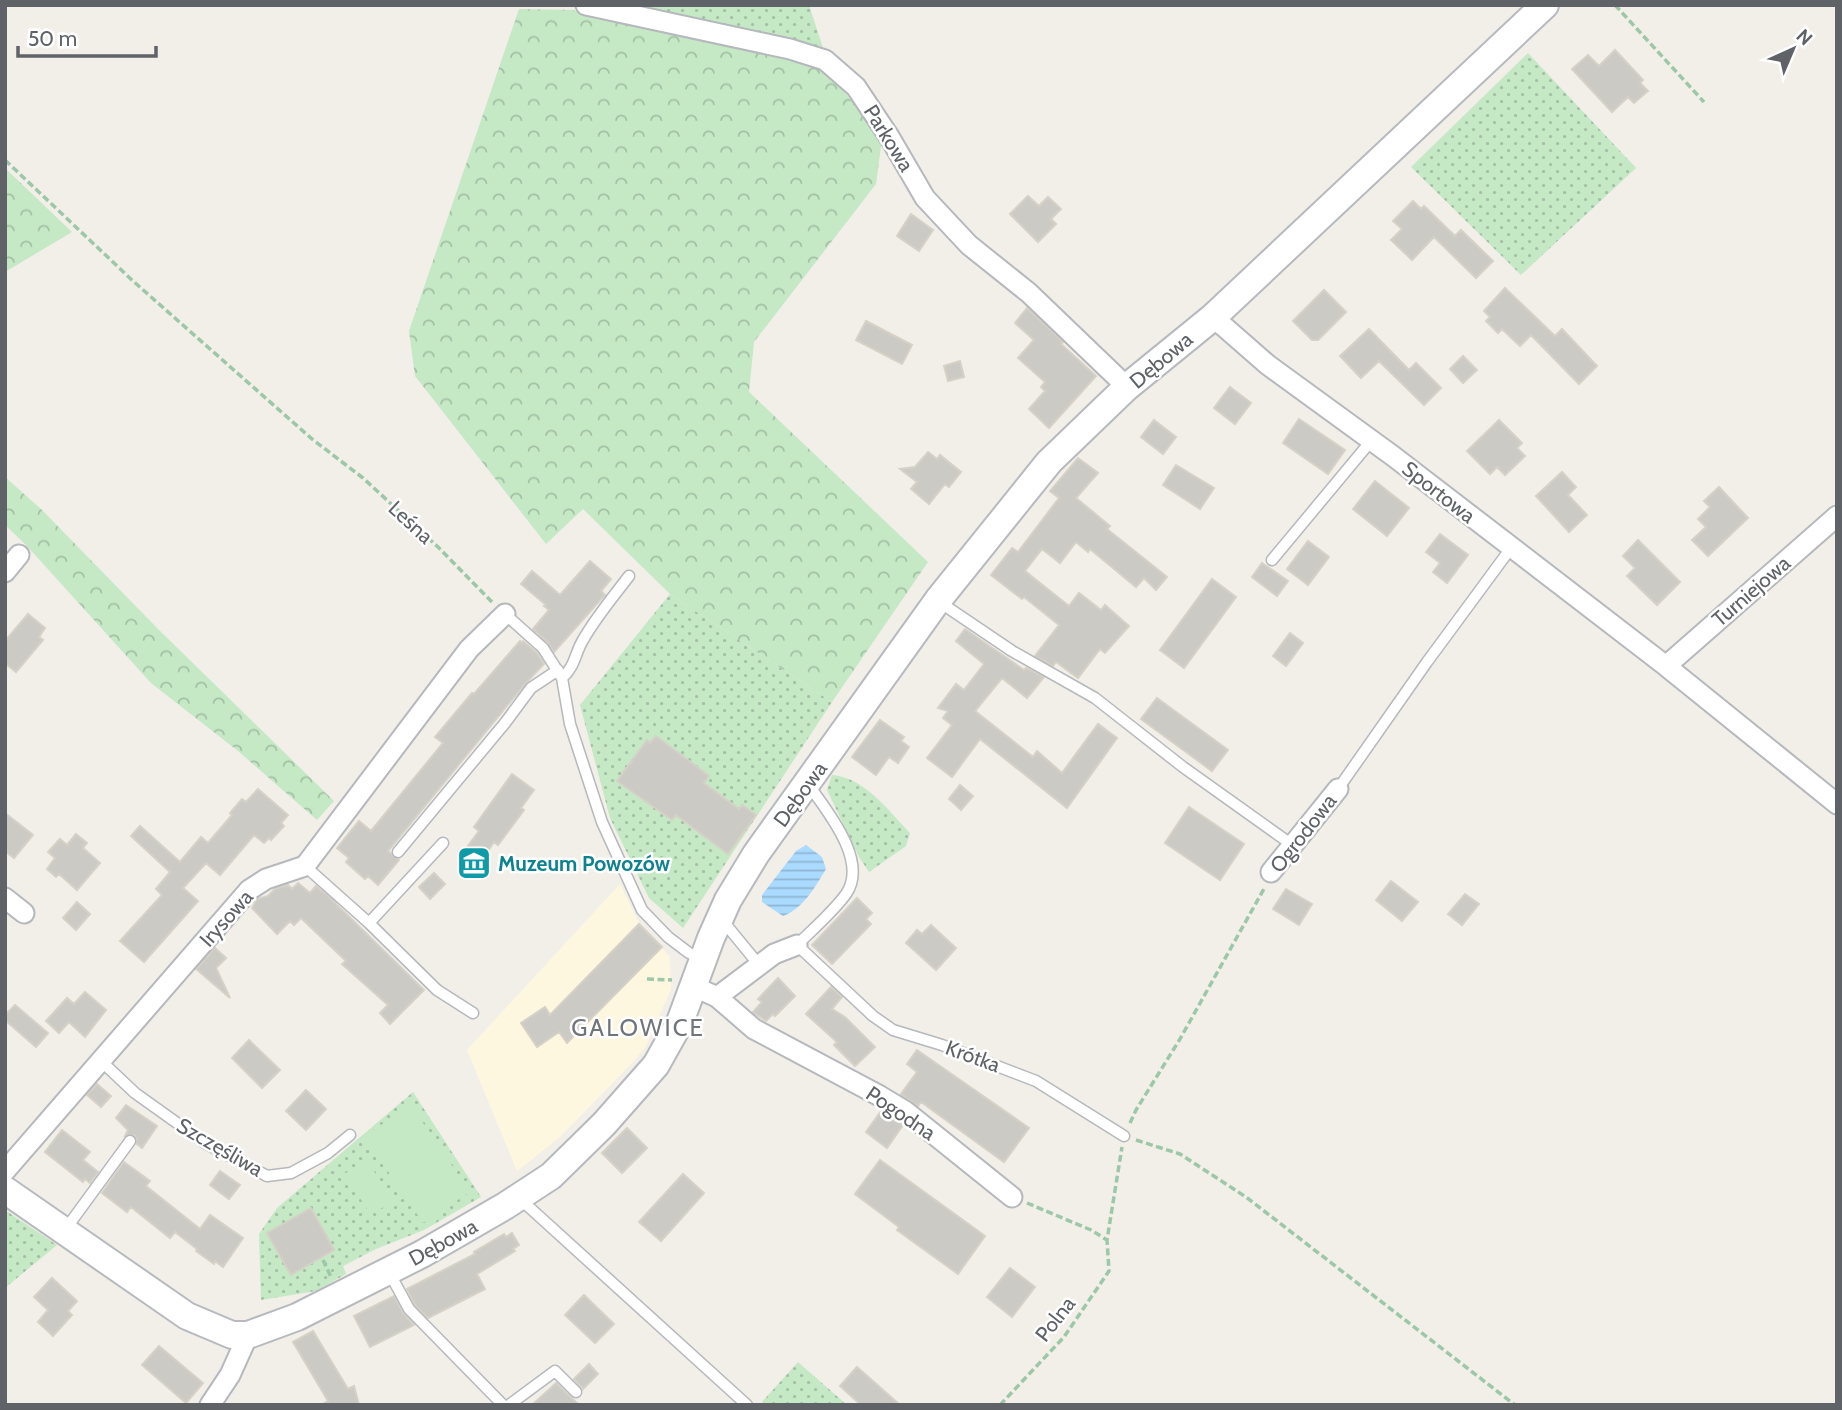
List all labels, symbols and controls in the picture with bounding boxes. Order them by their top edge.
scale bar [18,14,156,58]
north arrow [1758,14,1828,84]
text: N [1792,24,1817,50]
text: 50 m [28,26,77,51]
street label: Parkowa [859,100,919,176]
street label: Dębowa [1124,327,1198,393]
street label: Sportowa [1398,456,1480,528]
street label: Leśna [384,495,438,549]
street label: Turniejowa [1707,550,1796,632]
street label: Dębowa [768,757,832,831]
street label: Ogrodowa [1265,789,1341,877]
museum icon: Muzeum Powozów [455,844,493,882]
place label: Muzeum Powozów [498,851,671,876]
street label: Irysowa [194,884,258,952]
district label: GALOWICE [571,1013,705,1042]
street label: Krótka [942,1035,1004,1077]
street label: Pogodna [861,1081,941,1145]
street label: Szczęśliwa [173,1112,267,1182]
street label: Dębowa [404,1213,482,1271]
street label: Polna [1030,1292,1080,1346]

